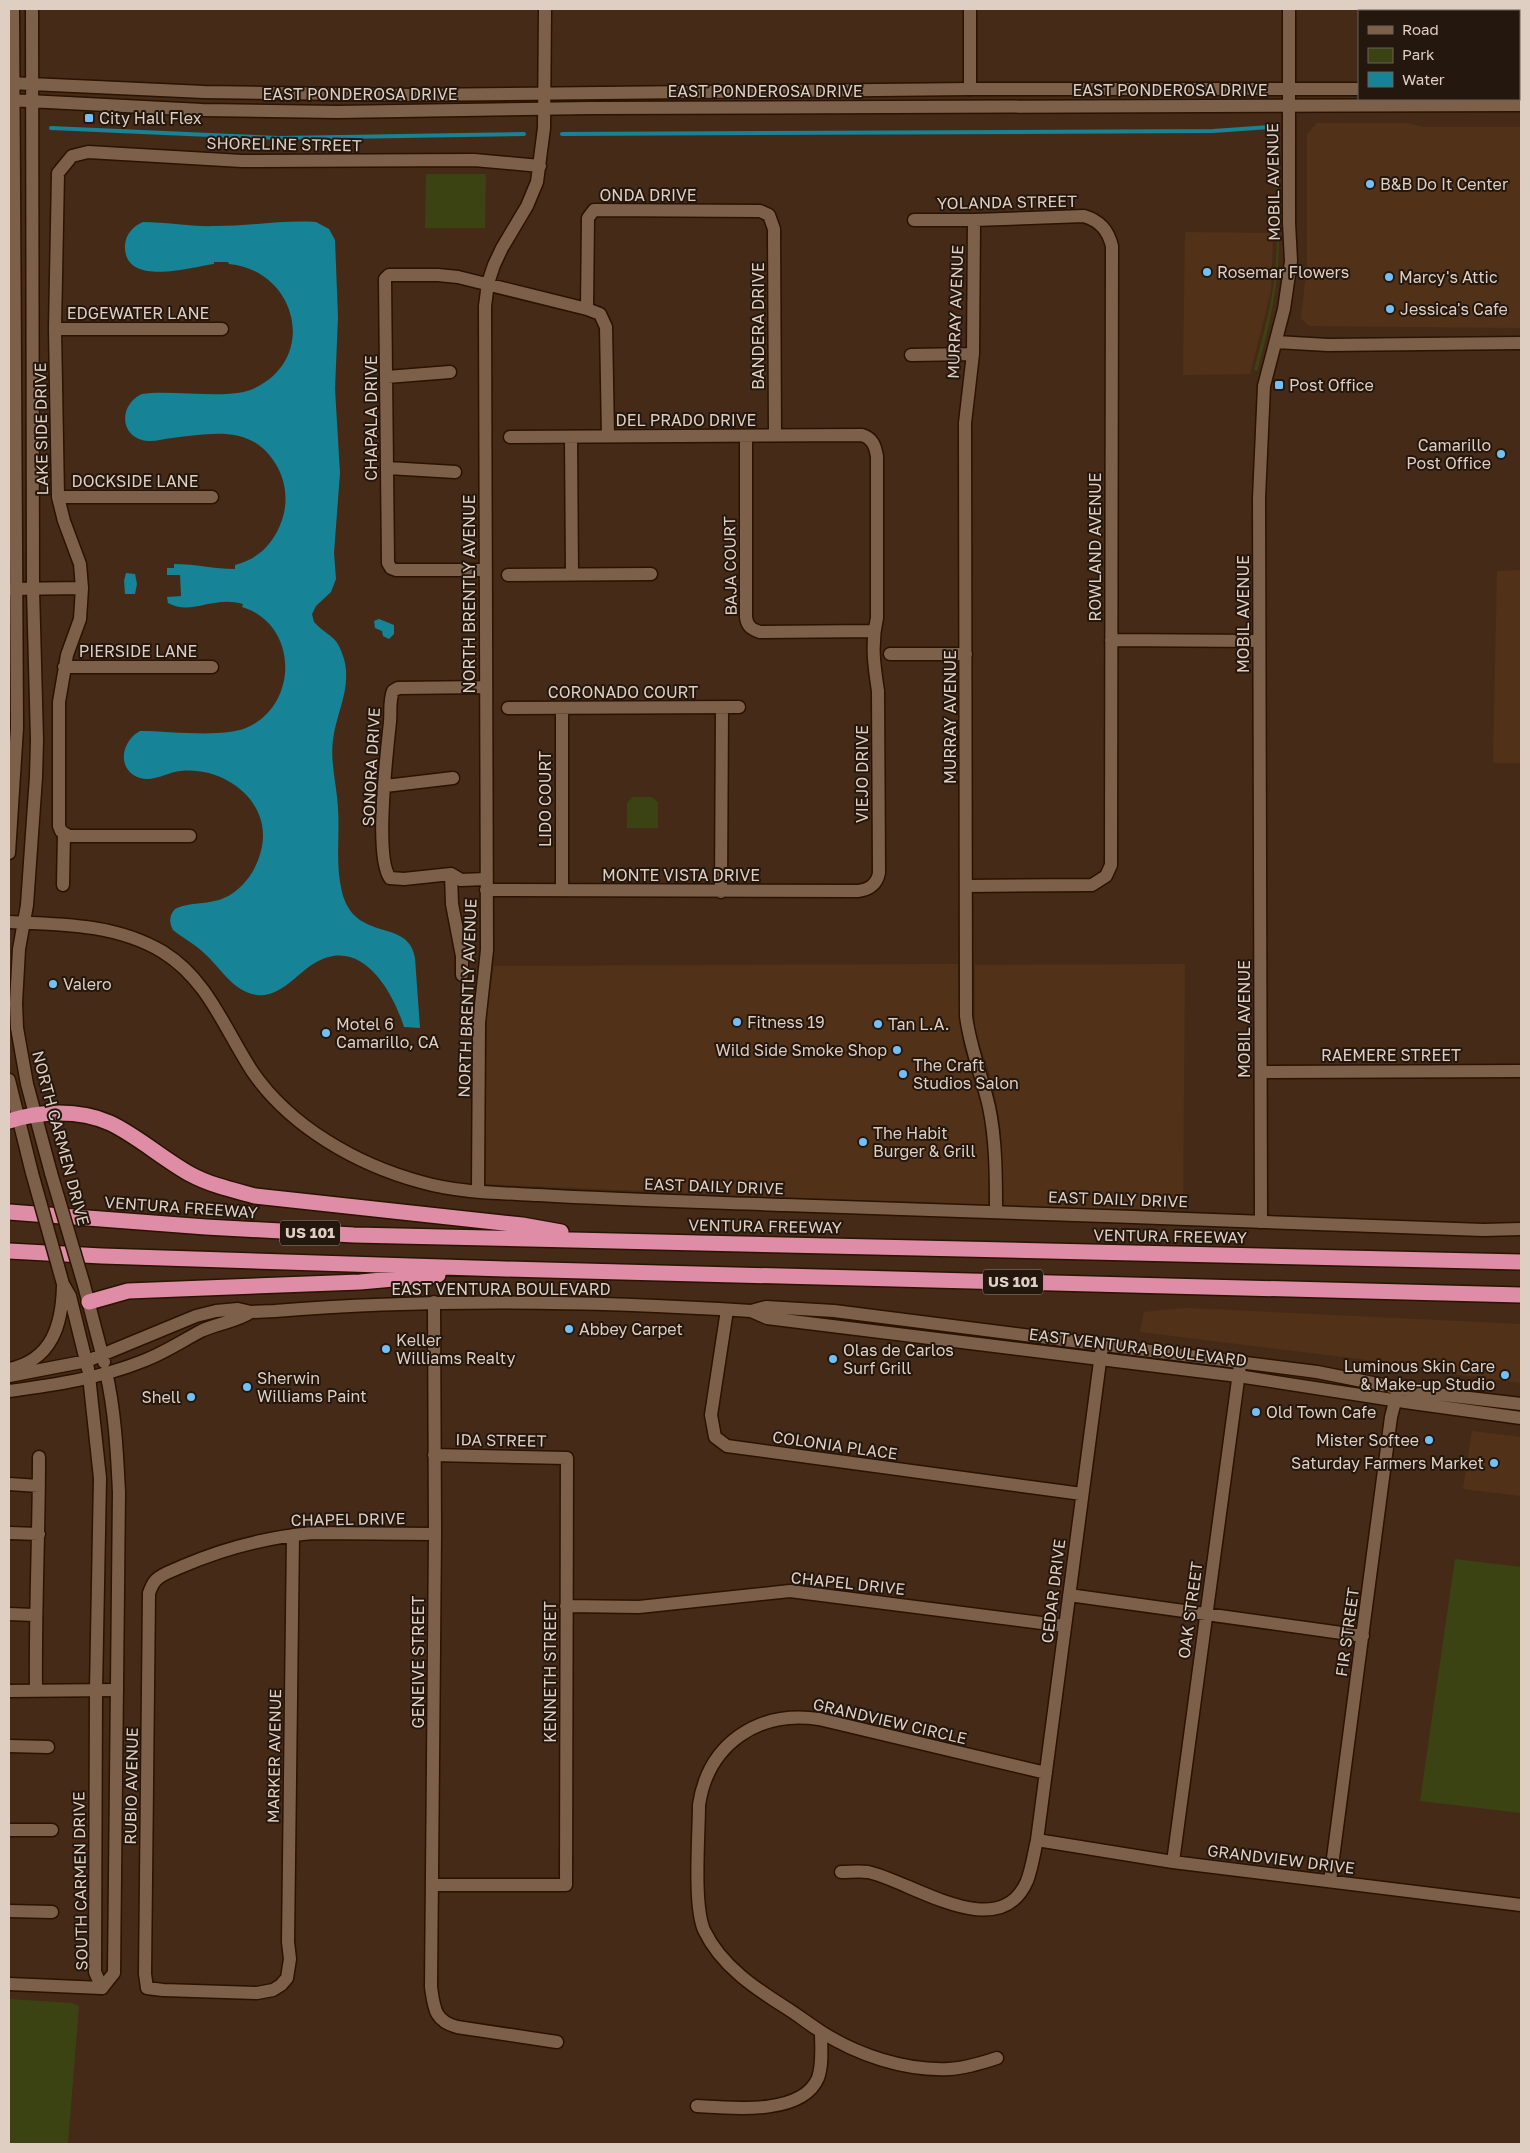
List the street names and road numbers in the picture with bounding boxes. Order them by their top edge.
street label: EAST PONDEROSA DRIVE [1073,80,1267,100]
street label: EAST PONDEROSA DRIVE [668,81,862,101]
street label: EAST PONDEROSA DRIVE [263,84,457,104]
street label: MOBIL AVENUE [1262,123,1284,241]
street label: SHORELINE STREET [206,133,362,155]
street label: ONDA DRIVE [599,185,697,205]
street label: YOLANDA STREET [937,191,1077,213]
street label: MURRAY AVENUE [943,245,967,379]
street label: BANDERA DRIVE [748,262,768,390]
street label: EDGEWATER LANE [67,303,209,323]
street label: CHAPALA DRIVE [361,355,381,481]
street label: LAKE SIDE DRIVE [30,362,52,496]
street label: DEL PRADO DRIVE [616,410,756,430]
street label: DOCKSIDE LANE [71,471,199,491]
street label: ROWLAND AVENUE [1085,473,1105,621]
street label: NORTH BRENTLY AVENUE [459,494,479,694]
street label: BAJA COURT [719,516,741,616]
street label: MOBIL AVENUE [1233,555,1253,673]
street label: PIERSIDE LANE [79,641,197,661]
street label: MURRAY AVENUE [940,650,960,784]
street label: CORONADO COURT [548,682,698,702]
street label: SONORA DRIVE [358,707,384,827]
street label: VIEJO DRIVE [852,725,872,823]
street label: LIDO COURT [535,751,555,847]
street label: MONTE VISTA DRIVE [602,865,760,885]
street label: NORTH BRENTLY AVENUE [454,898,480,1098]
street label: MOBIL AVENUE [1234,960,1254,1078]
street label: RAEMERE STREET [1321,1045,1461,1065]
street label: NORTH CARMEN DRIVE [28,1048,94,1228]
street label: EAST DAILY DRIVE [644,1174,784,1198]
street label: EAST DAILY DRIVE [1048,1187,1188,1211]
street label: VENTURA FREEWAY [104,1192,259,1222]
street label: VENTURA FREEWAY [688,1215,843,1237]
road number: US 101 [280,1220,340,1246]
street label: VENTURA FREEWAY [1093,1225,1248,1247]
road number: US 101 [983,1270,1043,1294]
street label: EAST VENTURA BOULEVARD [391,1279,611,1299]
street label: EAST VENTURA BOULEVARD [1028,1324,1248,1370]
street label: COLONIA PLACE [771,1426,899,1464]
street label: IDA STREET [455,1429,547,1451]
street label: CHAPEL DRIVE [290,1508,406,1530]
street label: CEDAR DRIVE [1037,1538,1069,1644]
street label: OAK STREET [1173,1560,1207,1660]
street label: CHAPEL DRIVE [790,1567,906,1599]
street label: FIR STREET [1331,1586,1363,1678]
street label: GENEIVE STREET [408,1595,428,1728]
street label: KENNETH STREET [540,1601,560,1743]
street label: MARKER AVENUE [263,1689,285,1823]
street label: GRANDVIEW CIRCLE [811,1694,969,1748]
street label: RUBIO AVENUE [120,1727,142,1845]
street label: SOUTH CARMEN DRIVE [68,1791,92,1971]
street label: GRANDVIEW DRIVE [1206,1840,1356,1878]

